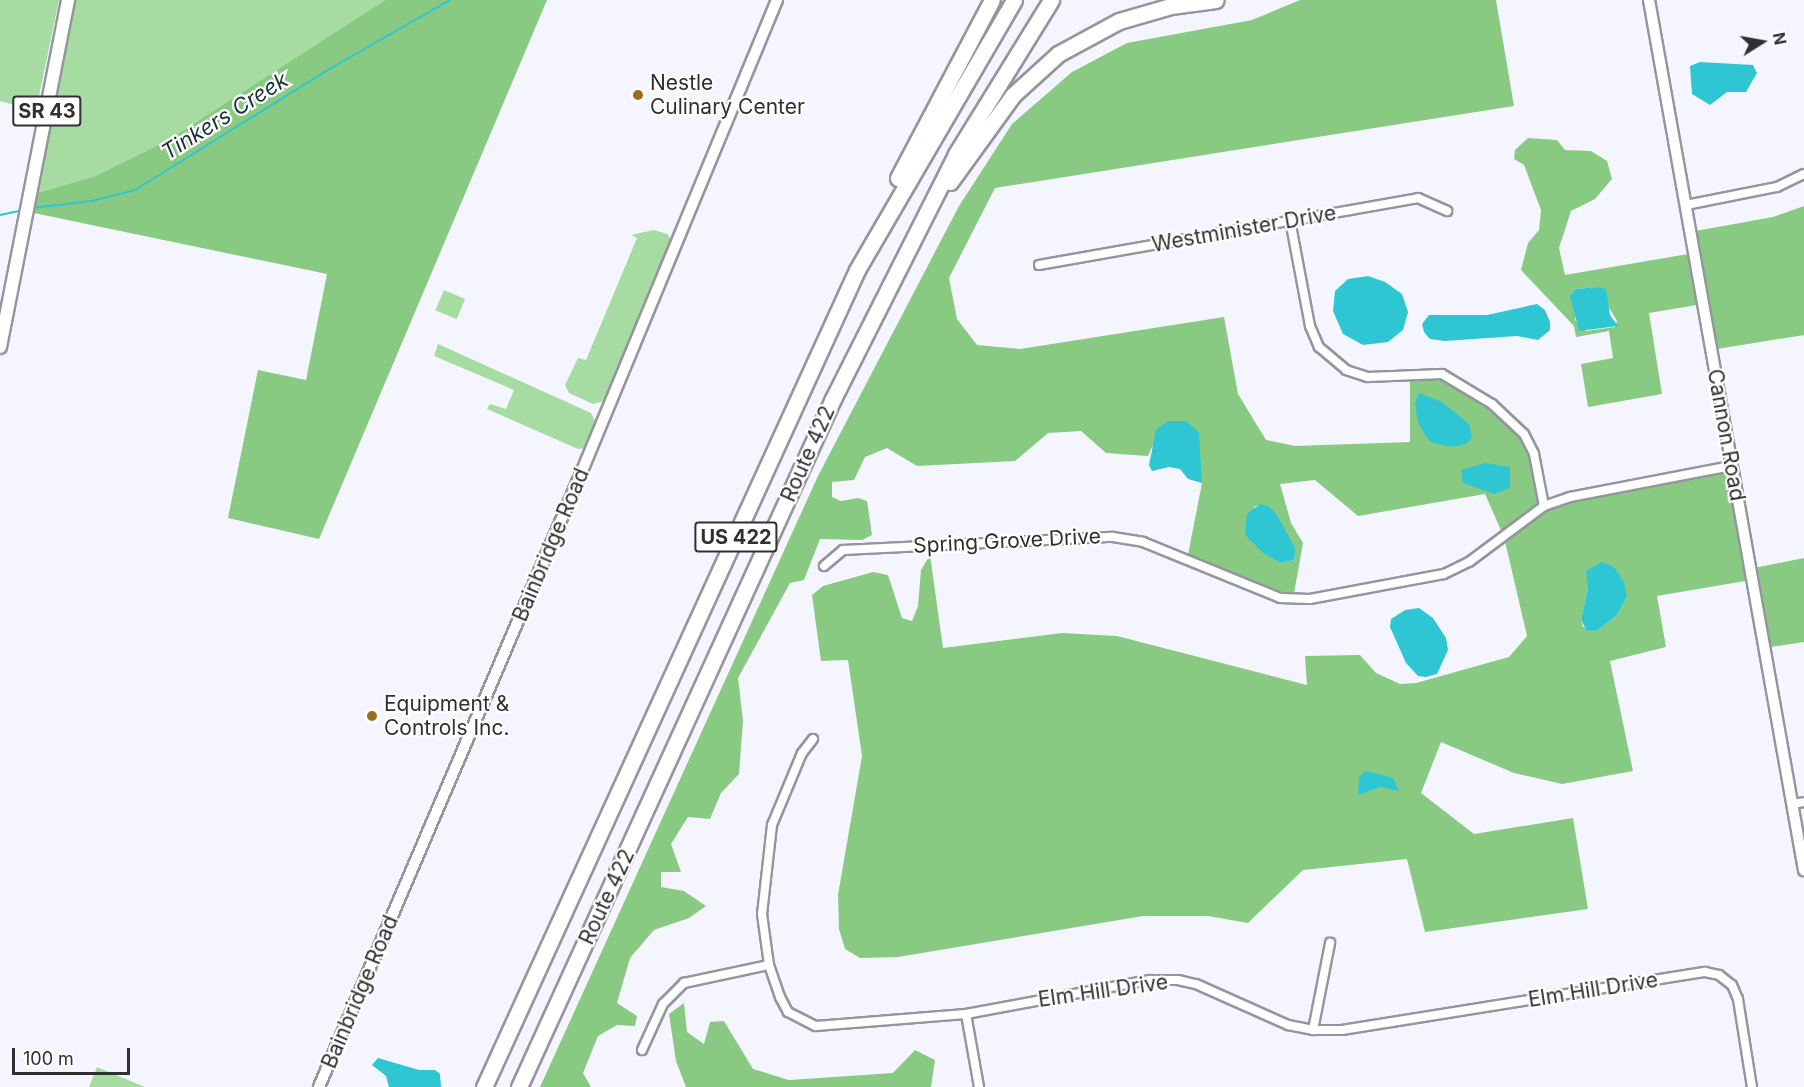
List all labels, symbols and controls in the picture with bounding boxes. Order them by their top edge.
north arrow [1732,12,1792,72]
text: N [1769,31,1791,46]
water label: Tinkers Creek [157,67,293,165]
place label: Nestle Culinary Center [650,70,805,120]
marker: Nestle Culinary Center [631,88,645,102]
road number: SR 43 [11,94,83,128]
street label: Westminister Drive [1150,200,1338,258]
street label: Cannon Road [1702,367,1750,503]
street label: Route 422 [776,402,840,506]
street label: Bainbridge Road [507,465,595,625]
road number: US 422 [694,520,778,554]
street label: Spring Grove Drive [913,524,1101,558]
place label: Equipment & Controls Inc. [384,691,510,741]
marker: Equipment & Controls Inc. [365,709,379,723]
street label: Route 422 [574,845,640,949]
street label: Bainbridge Road [316,912,404,1072]
street label: Elm Hill Drive [1526,967,1660,1013]
street label: Elm Hill Drive [1036,969,1170,1013]
scale bar [15,1036,134,1074]
text: 100 m [23,1048,74,1069]

